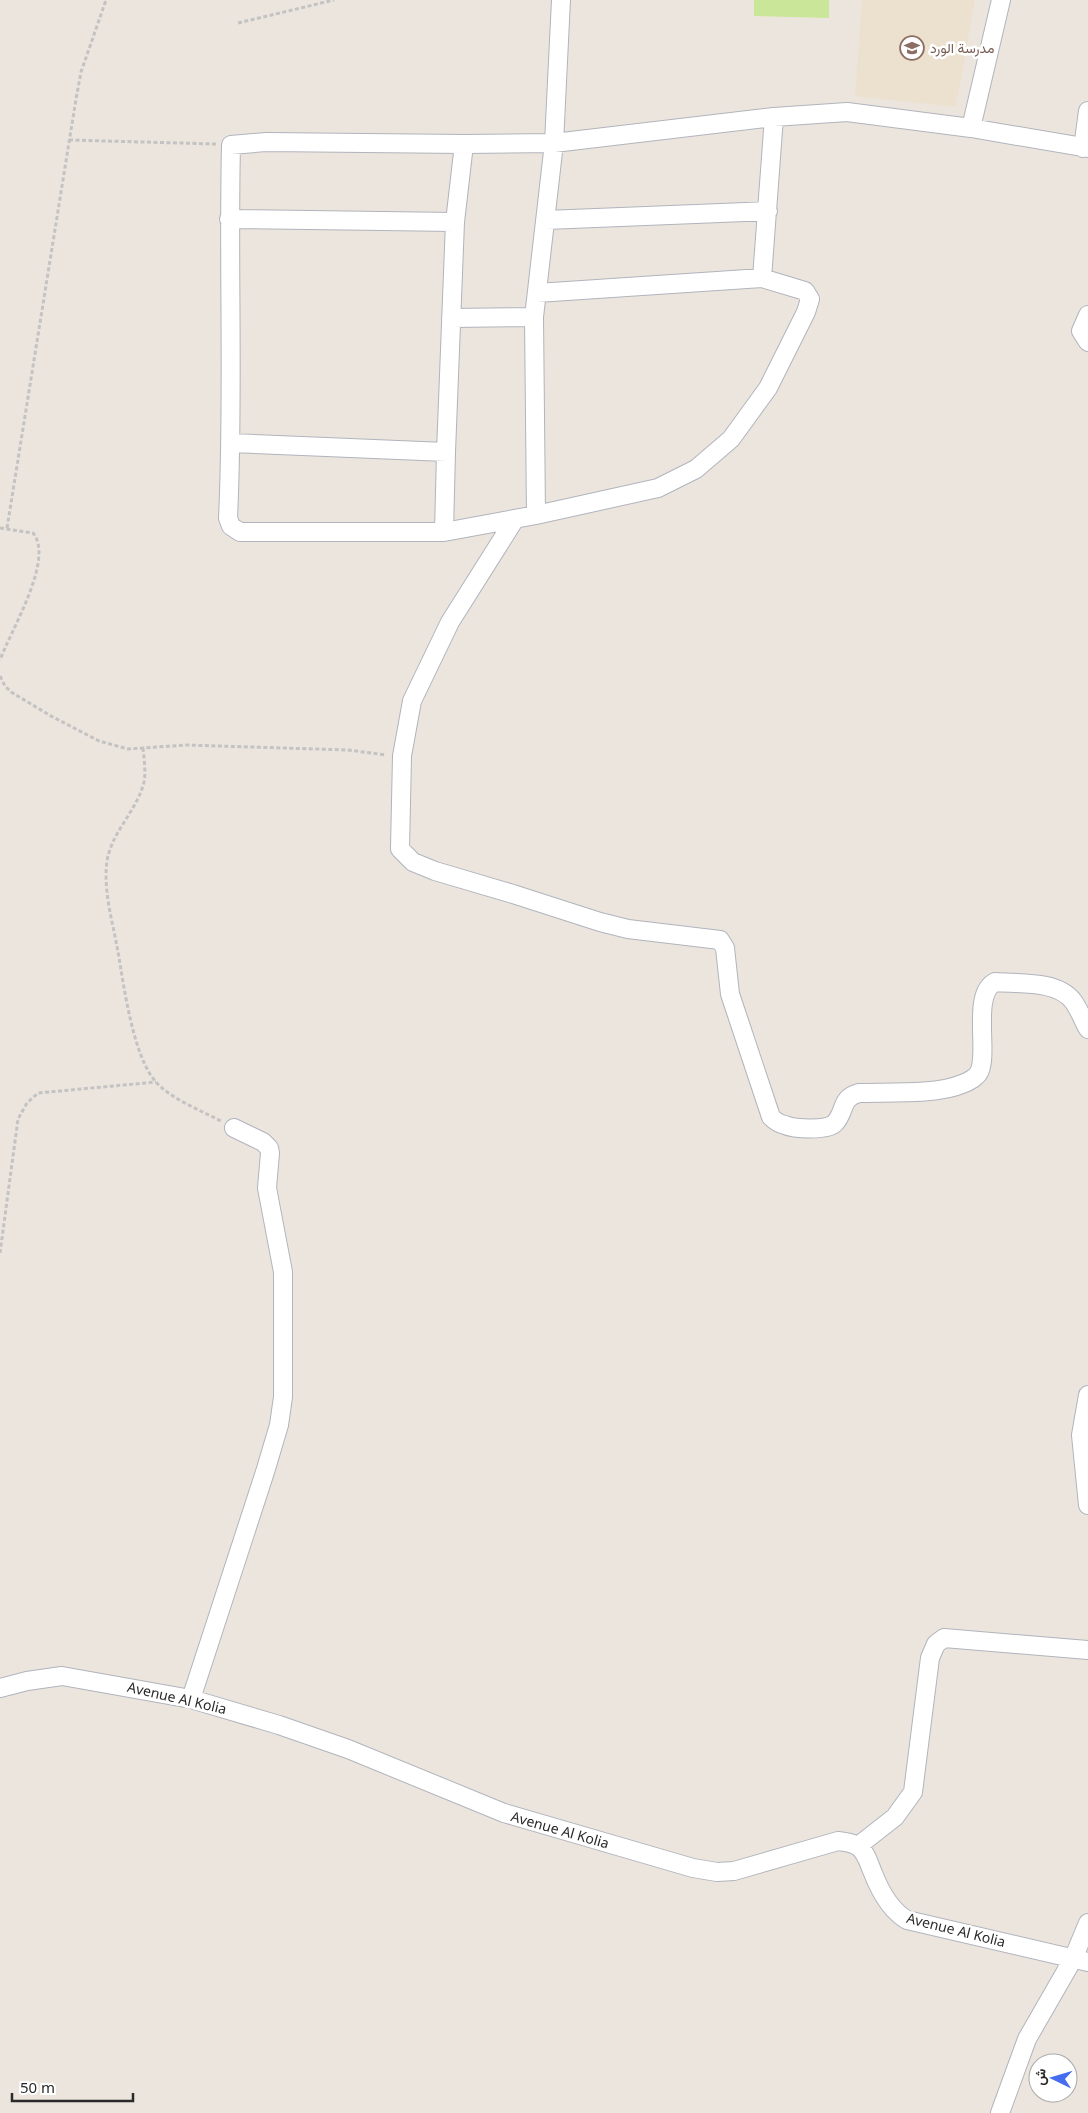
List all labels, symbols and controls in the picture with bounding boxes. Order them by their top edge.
school or university icon: مدرسة الورد [899,35,925,61]
place label: مدرسة الورد [930,38,994,57]
street label: Avenue Al Kolia [126,1677,229,1718]
street label: Avenue Al Kolia [509,1806,611,1853]
street label: Avenue Al Kolia [905,1908,1008,1951]
north arrow [1028,2053,1078,2103]
text: ش [1029,2067,1050,2086]
scale bar [12,2070,134,2102]
text: 50 m [20,2077,55,2097]

